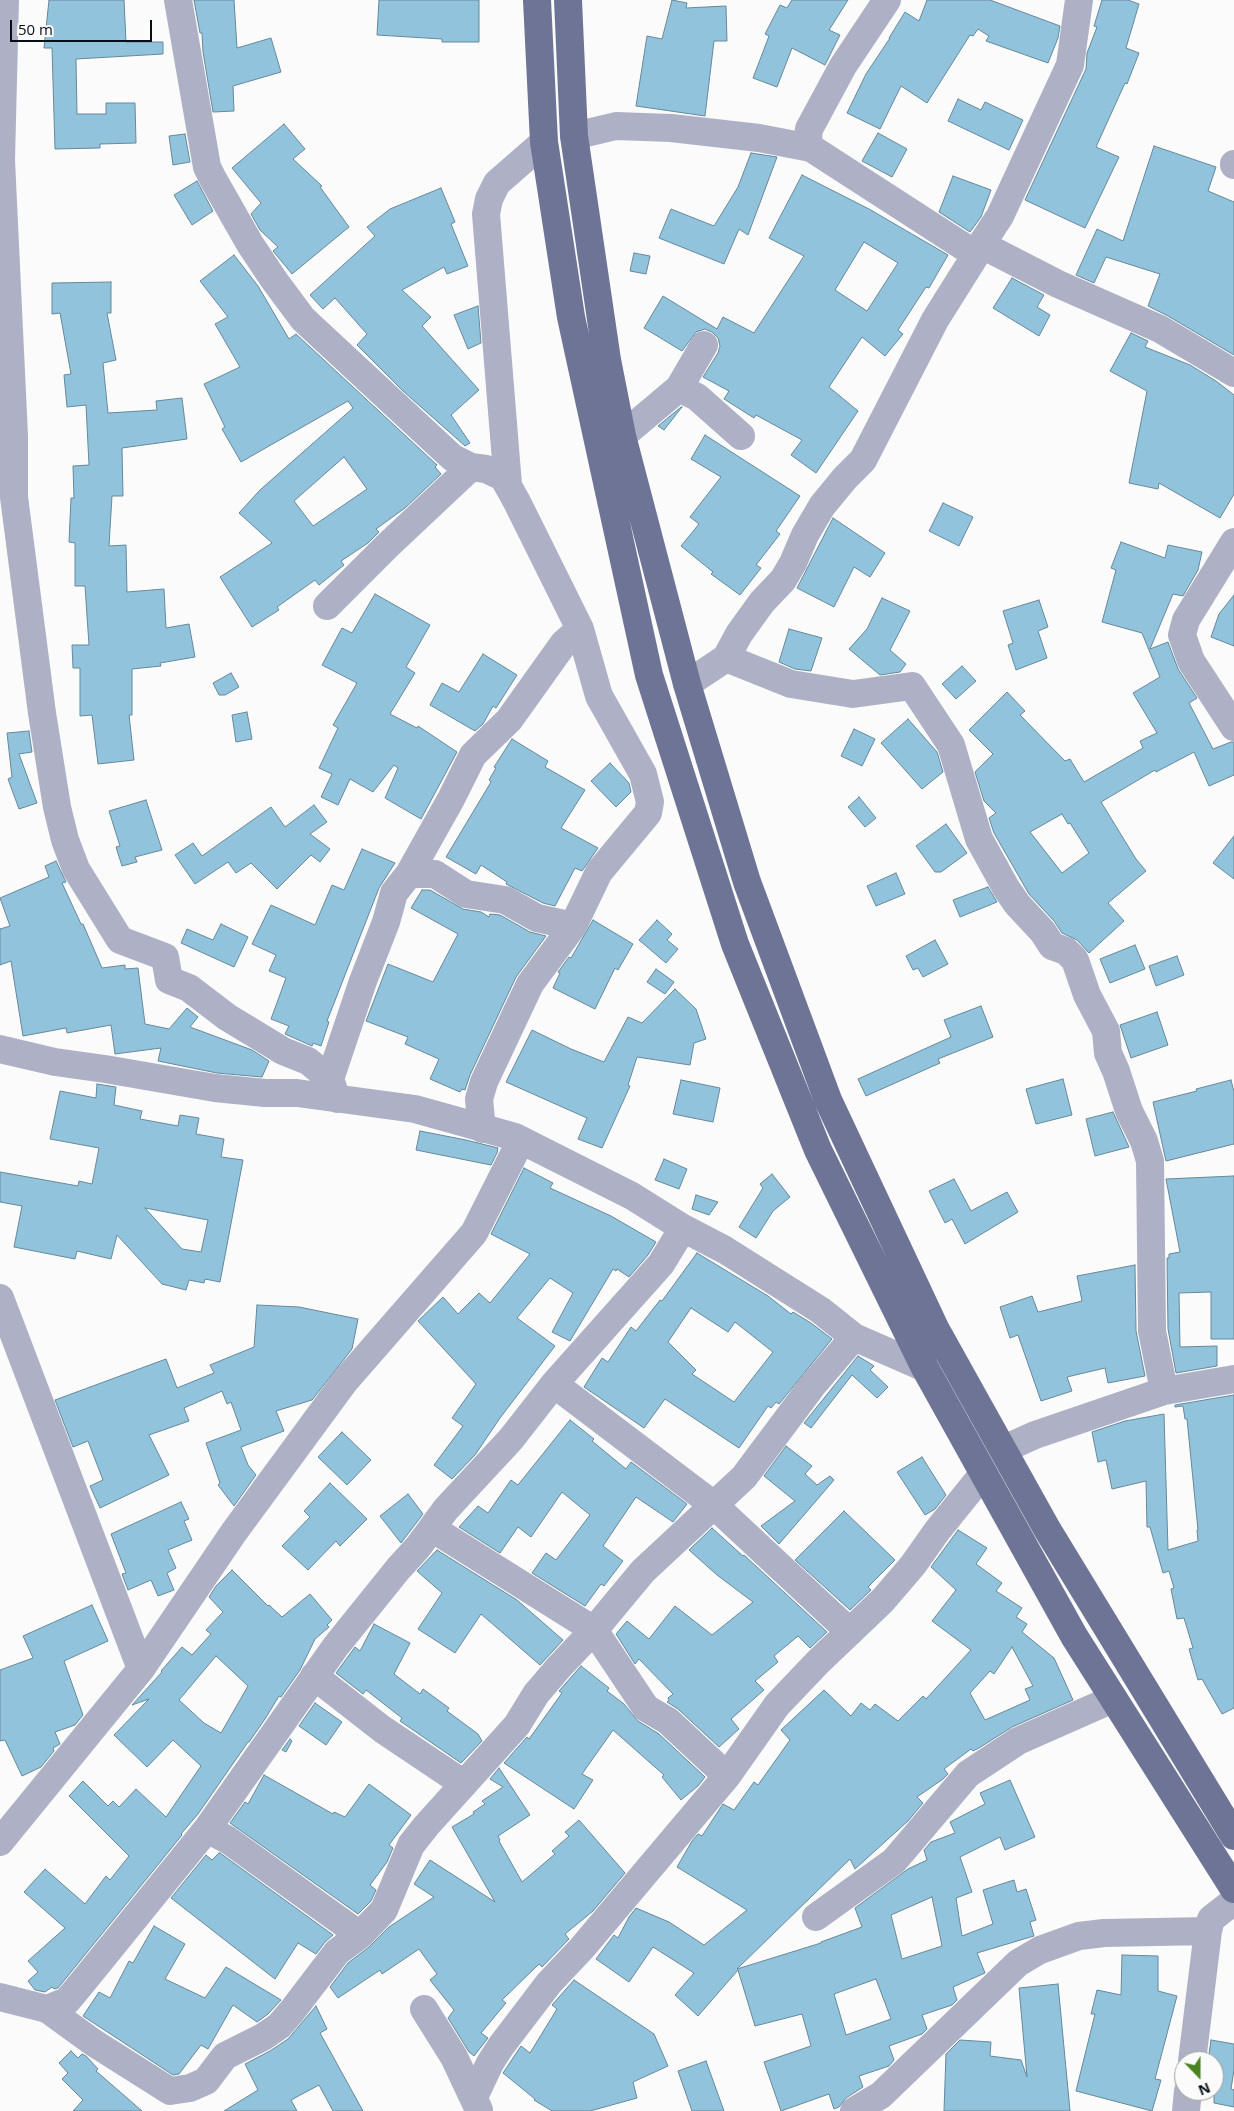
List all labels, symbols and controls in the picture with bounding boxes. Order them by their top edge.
scale bar [12,10,155,42]
text: 50 m [18,19,53,39]
north arrow [1174,2051,1224,2101]
text: N [1196,2078,1213,2100]

